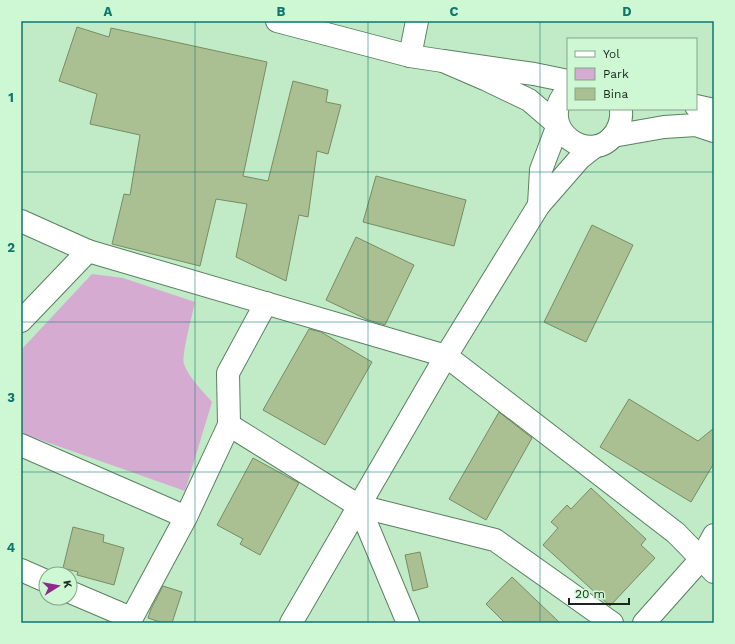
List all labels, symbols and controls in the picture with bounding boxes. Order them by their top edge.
text: A [104,4,113,19]
text: B [277,4,286,19]
text: C [450,4,459,19]
text: D [622,4,632,19]
legend [567,38,697,110]
text: Yol [603,47,620,61]
text: Park [603,67,629,81]
text: Bina [603,87,628,101]
text: 1 [8,90,14,105]
text: 2 [7,240,15,255]
text: 3 [7,390,15,405]
text: 4 [7,540,16,555]
north arrow [38,566,78,606]
text: K [60,579,75,590]
scale bar [569,580,629,606]
text: 20 m [575,587,605,601]

